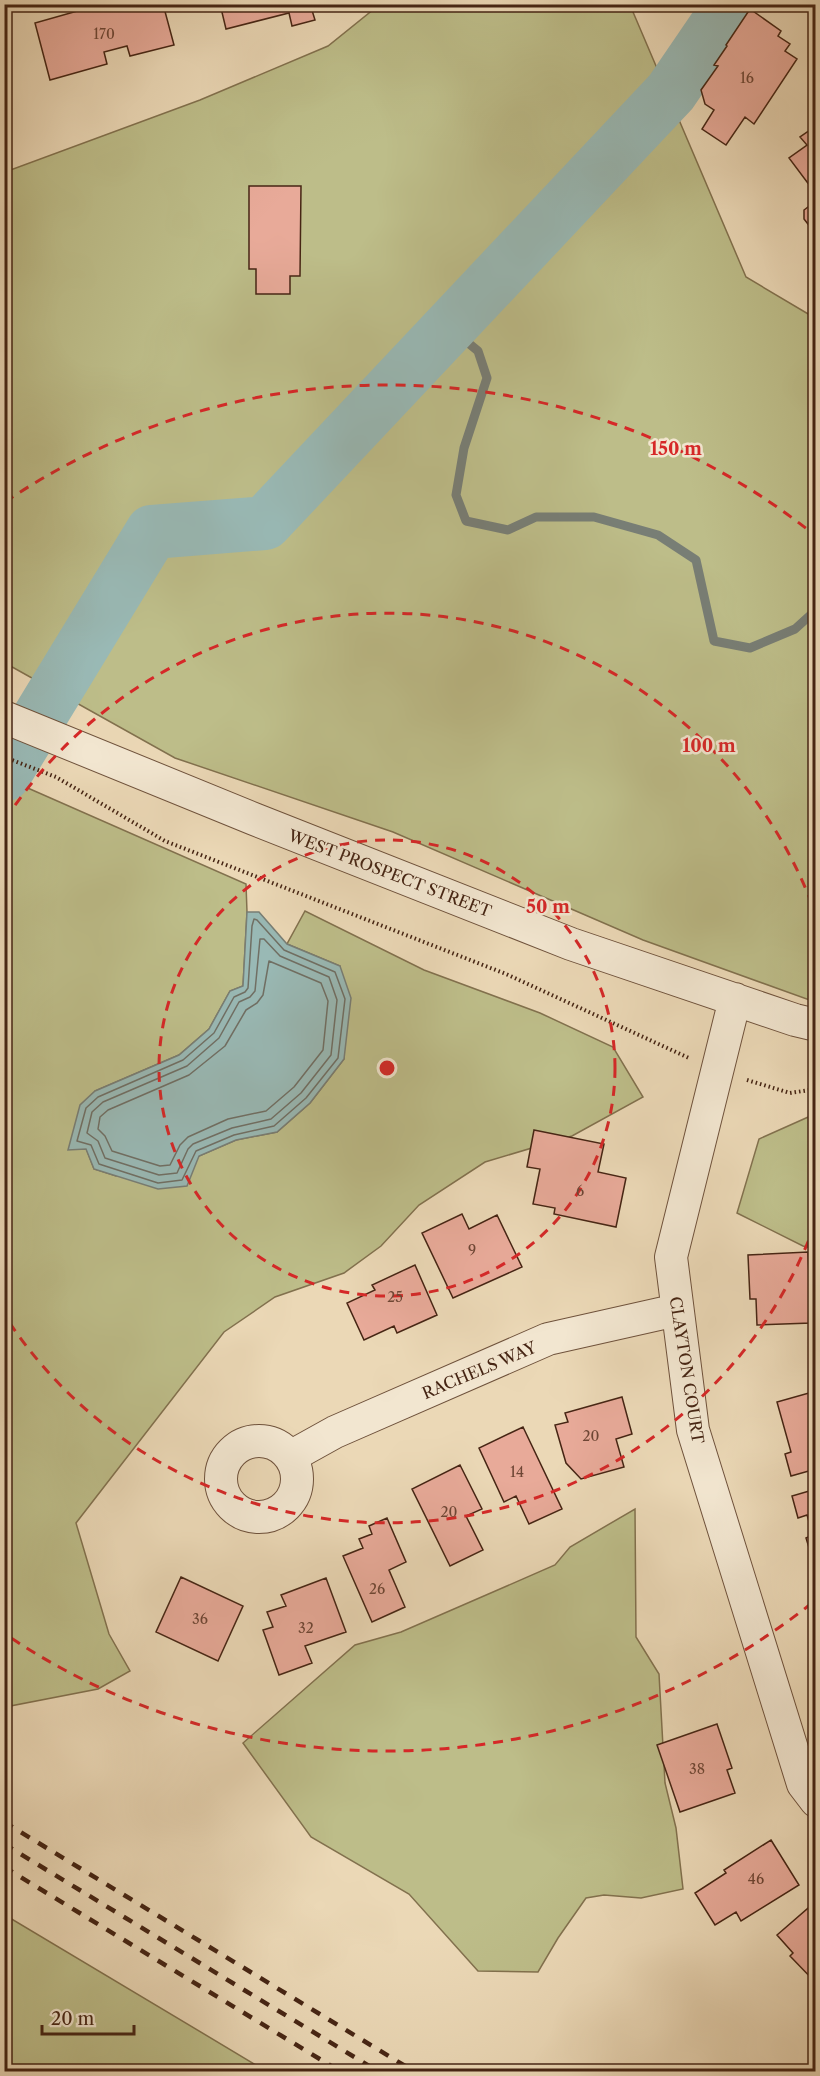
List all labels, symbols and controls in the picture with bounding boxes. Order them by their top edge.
house number: 170 [93,25,115,43]
house number: 16 [740,69,754,87]
text: 150 m [650,438,702,460]
text: 100 m [682,735,736,757]
street label: WEST PROSPECT STREET [285,825,494,921]
text: 50 m [526,896,570,918]
centre of rings [377,1058,397,1078]
house number: 6 [576,1182,584,1200]
house number: 9 [468,1241,476,1259]
house number: 25 [387,1288,403,1306]
street label: CLAYTON COURT [666,1295,709,1445]
street label: RACHELS WAY [419,1337,540,1403]
house number: 20 [583,1427,600,1445]
house number: 14 [510,1463,524,1481]
house number: 20 [441,1503,458,1521]
house number: 26 [369,1580,385,1598]
house number: 36 [192,1610,208,1628]
house number: 32 [298,1619,314,1637]
house number: 38 [689,1760,705,1778]
house number: 46 [748,1870,764,1888]
scale bar [42,1998,134,2036]
text: 20 m [51,2008,95,2030]

